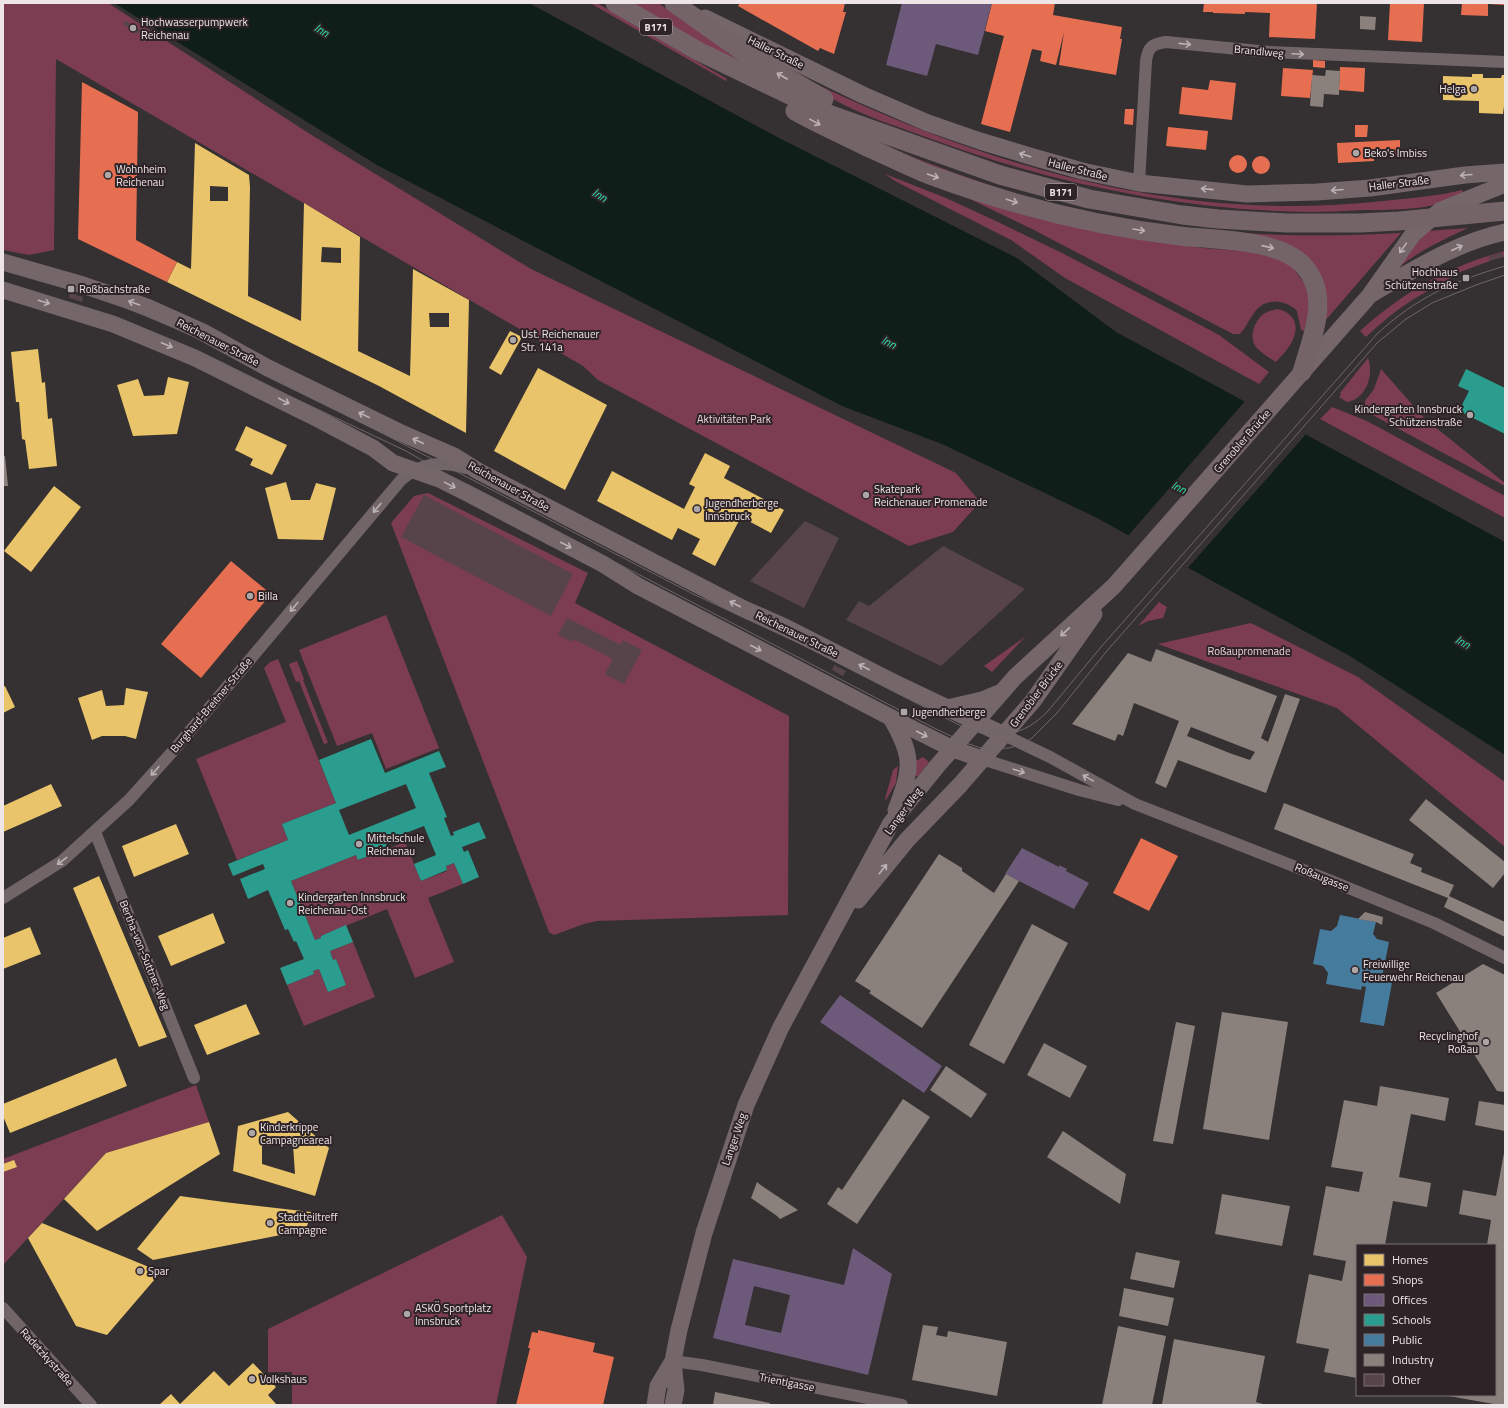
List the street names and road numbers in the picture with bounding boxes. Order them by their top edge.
road number: B171 [640,19,672,35]
street label: Haller Straße [745,32,807,73]
street label: Brandlweg [1233,41,1285,61]
street label: Haller Straße [1047,154,1110,184]
street label: Haller Straße [1368,171,1431,195]
road number: B171 [1045,184,1077,200]
street label: Reichenauer Straße [174,314,262,370]
street label: Grenobler Brücke [1210,405,1274,476]
street label: Reichenauer Straße [465,457,553,515]
street label: Reichenauer Straße [753,607,842,661]
street label: Burghard-Breitner-Straße [166,653,256,756]
street label: Grenobler Brücke [1006,657,1067,731]
street label: Langer Weg [880,784,926,838]
street label: Roßaugasse [1293,859,1352,895]
street label: Bertha-von-Suttner-Weg [116,898,174,1013]
street label: Langer Weg [718,1110,751,1168]
street label: Radetzkystraße [17,1324,78,1390]
street label: Trientlgasse [758,1369,816,1395]

